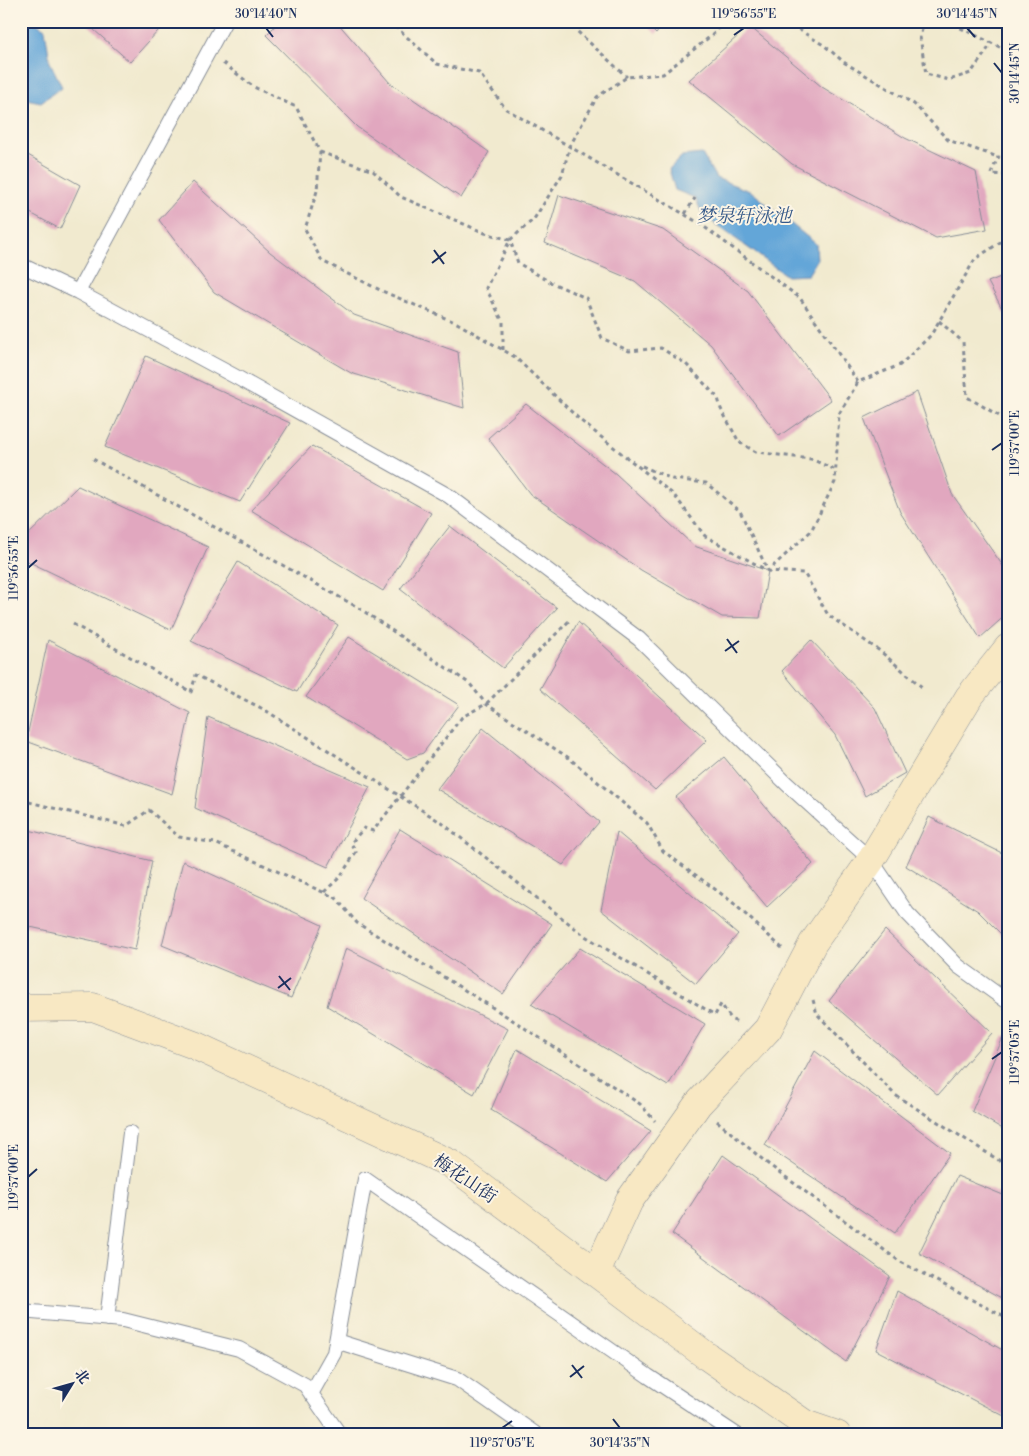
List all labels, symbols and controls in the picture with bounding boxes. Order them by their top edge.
text: 30°14'40"N [235,7,297,22]
text: 119°56'55"E [712,7,776,22]
text: 30°14'45"N [937,7,998,22]
text: 30°14'45"N [1008,42,1023,103]
water label: 梦泉轩泳池 [696,204,793,228]
text: 119°57'00"E [1008,410,1023,476]
text: 119°56'55"E [7,536,22,600]
text: 119°57'05"E [1008,1020,1023,1084]
text: 119°57'00"E [7,1144,22,1210]
street label: 梅花山街 [429,1149,501,1209]
north arrow [48,1358,98,1408]
text: 北 [70,1366,93,1388]
text: 119°57'05"E [470,1436,534,1451]
text: 30°14'35"N [590,1436,650,1451]

